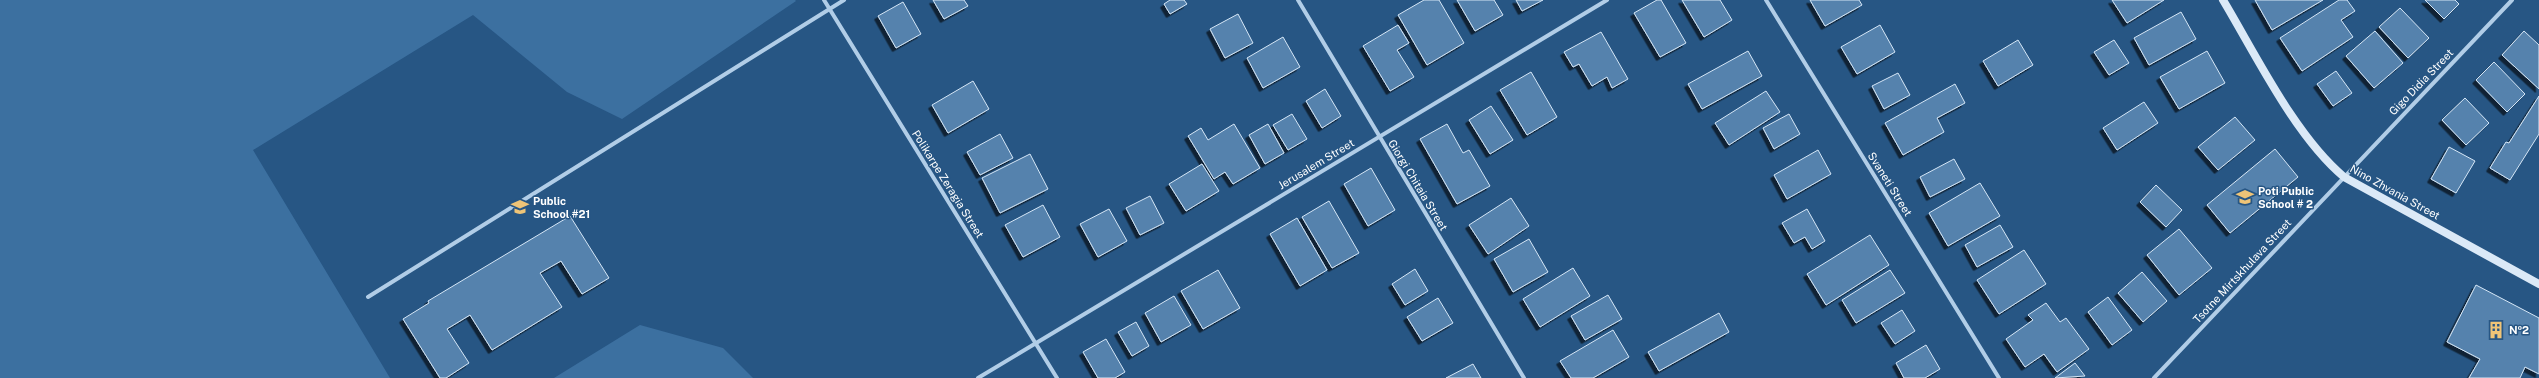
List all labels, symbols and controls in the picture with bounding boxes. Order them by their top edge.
street label: Gigo Didia Street [2387,47,2455,117]
street label: Polikarpe Zeragia Street [910,128,986,240]
street label: Jerusalem Street [1276,137,1356,191]
street label: Giorgi Chitaia Street [1386,137,1450,233]
street label: Svaneti Street [1866,150,1914,218]
street label: Nino Zhvania Street [2348,162,2442,222]
place label: Poti Public School # 2 [2258,185,2314,210]
school or university icon: Poti Public School # 2 [2235,187,2255,207]
place label: Public School #21 [533,195,590,220]
school or university icon: Public School #21 [510,197,530,217]
street label: Tsotne Mirtskhulava Street [2191,217,2293,325]
building icon: №2 [2486,320,2506,340]
place label: №2 [2509,324,2529,336]

